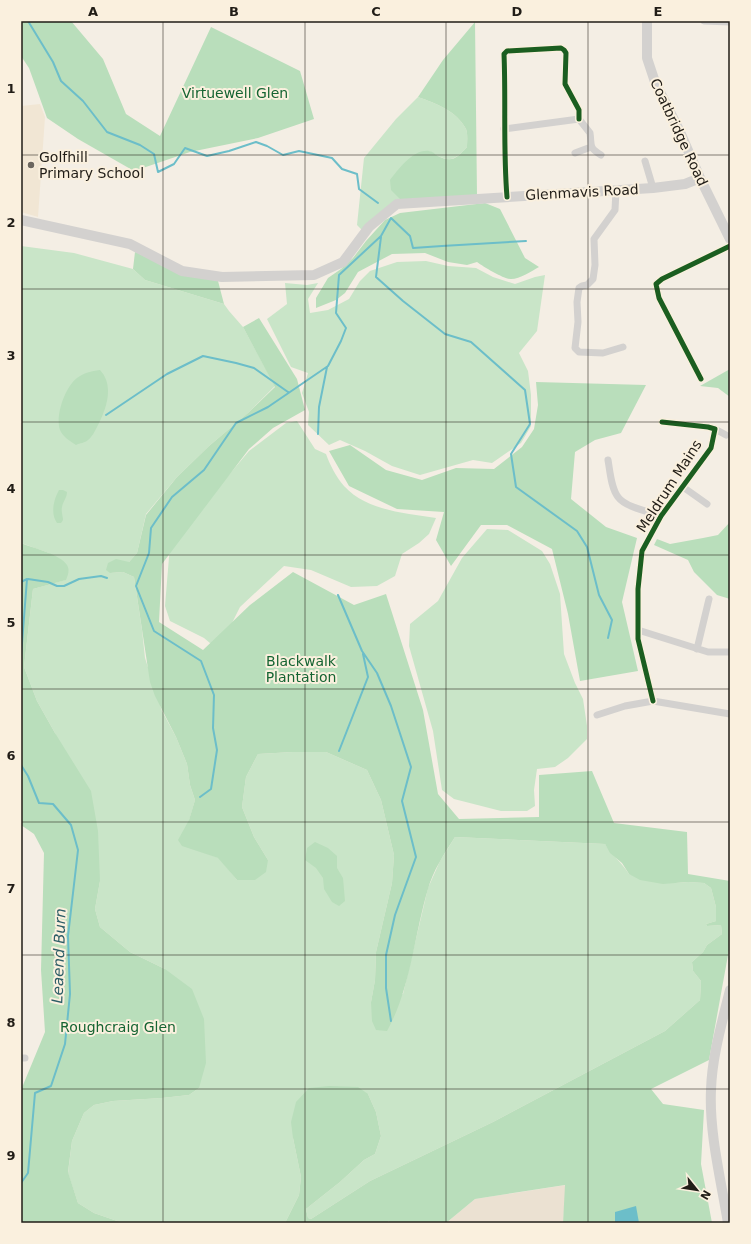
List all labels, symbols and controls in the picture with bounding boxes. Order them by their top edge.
text: A [88,4,98,19]
text: B [229,4,239,19]
text: C [371,4,381,19]
text: D [512,4,523,19]
text: E [654,4,662,19]
street label: Coatbridge Road [647,76,711,188]
text: 1 [6,81,16,96]
park label: Virtuewell Glen [182,85,288,101]
place label: Golfhill Primary School [39,149,144,181]
marker: Golfhill Primary School [26,160,36,170]
street label: Glenmavis Road [525,181,639,203]
text: 2 [6,215,16,230]
text: 3 [6,348,16,363]
street label: Meldrum Mains [633,437,705,535]
text: 4 [6,481,16,496]
text: 5 [6,615,16,630]
park label: Blackwalk Plantation [266,653,337,685]
text: 6 [6,748,16,763]
text: 7 [6,881,16,896]
water label: Leaend Burn [48,908,70,1004]
text: 8 [6,1015,16,1030]
park label: Roughcraig Glen [60,1019,176,1035]
text: 9 [6,1148,16,1163]
north arrow [677,1170,717,1210]
text: N [697,1188,713,1202]

